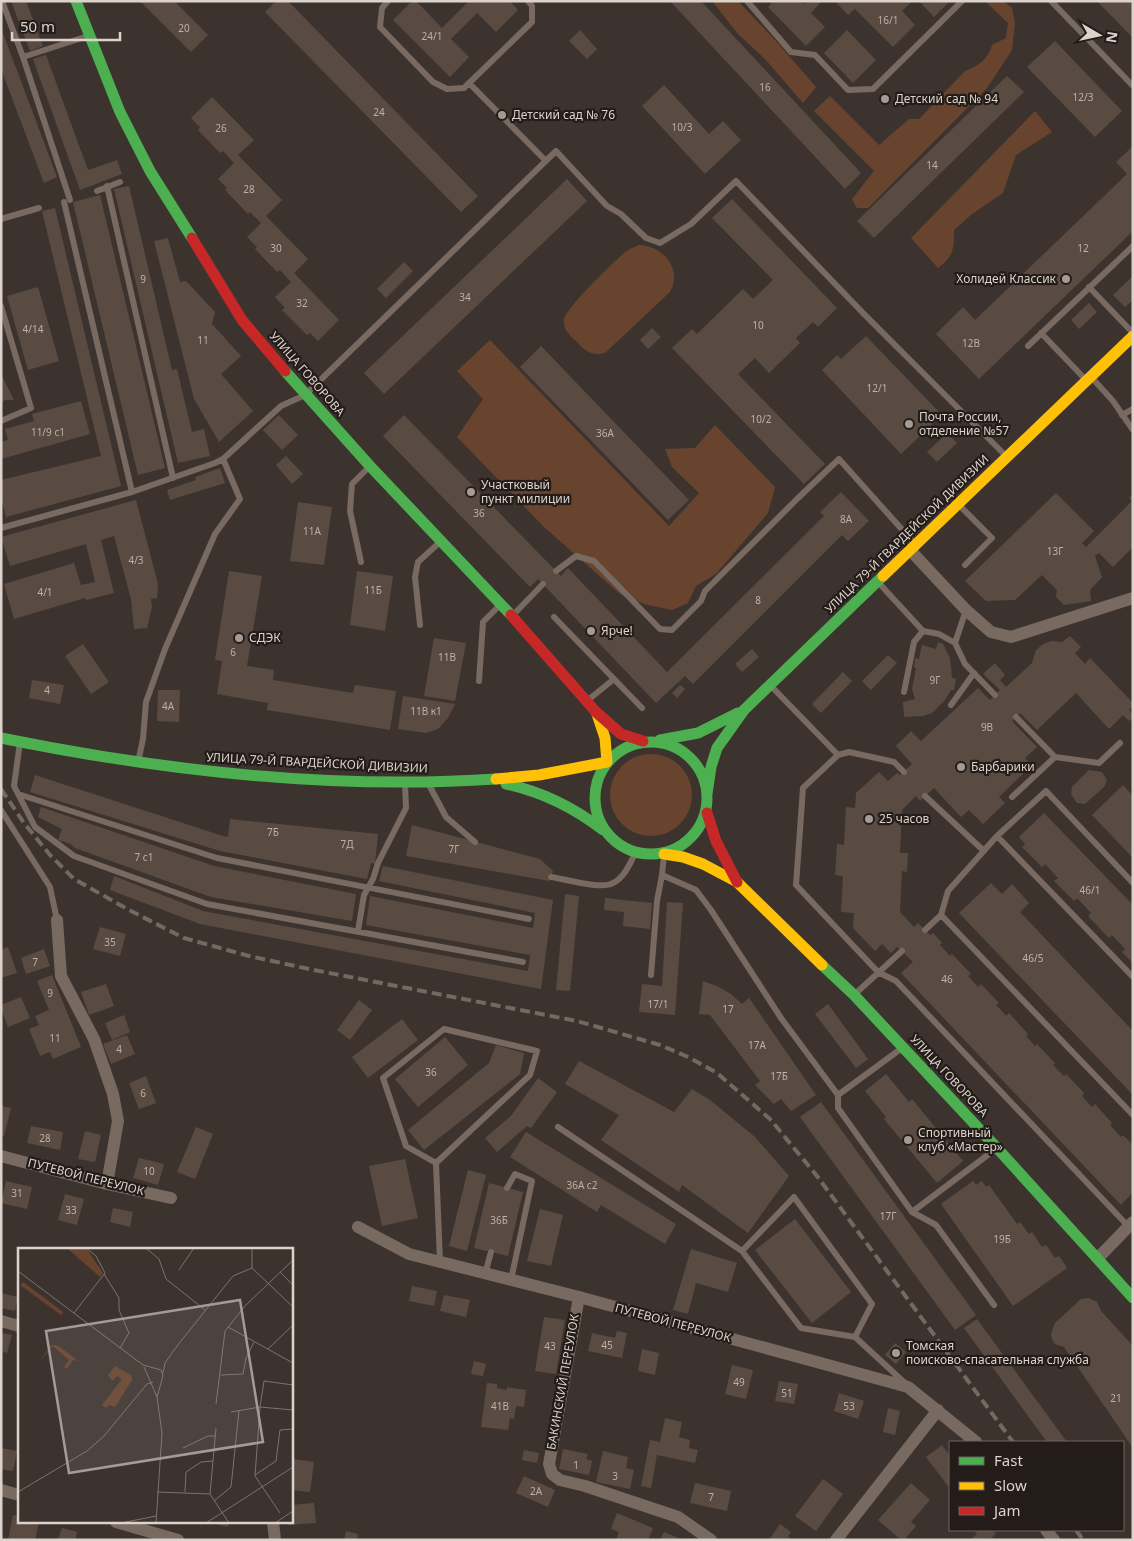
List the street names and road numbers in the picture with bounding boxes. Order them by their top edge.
street label: УЛИЦА ГОВОРОВА [266,328,349,420]
street label: УЛИЦА 79-Й ГВАРДЕЙСКОЙ ДИВИЗИИ [821,450,992,617]
street label: УЛИЦА 79-Й ГВАРДЕЙСКОЙ ДИВИЗИИ [206,748,428,777]
street label: УЛИЦА ГОВОРОВА [907,1031,992,1121]
street label: ПУТЕВОЙ ПЕРЕУЛОК [26,1154,147,1199]
street label: ПУТЕВОЙ ПЕРЕУЛОК [613,1299,733,1346]
street label: БАКИНСКИЙ ПЕРЕУЛОК [542,1312,583,1451]

